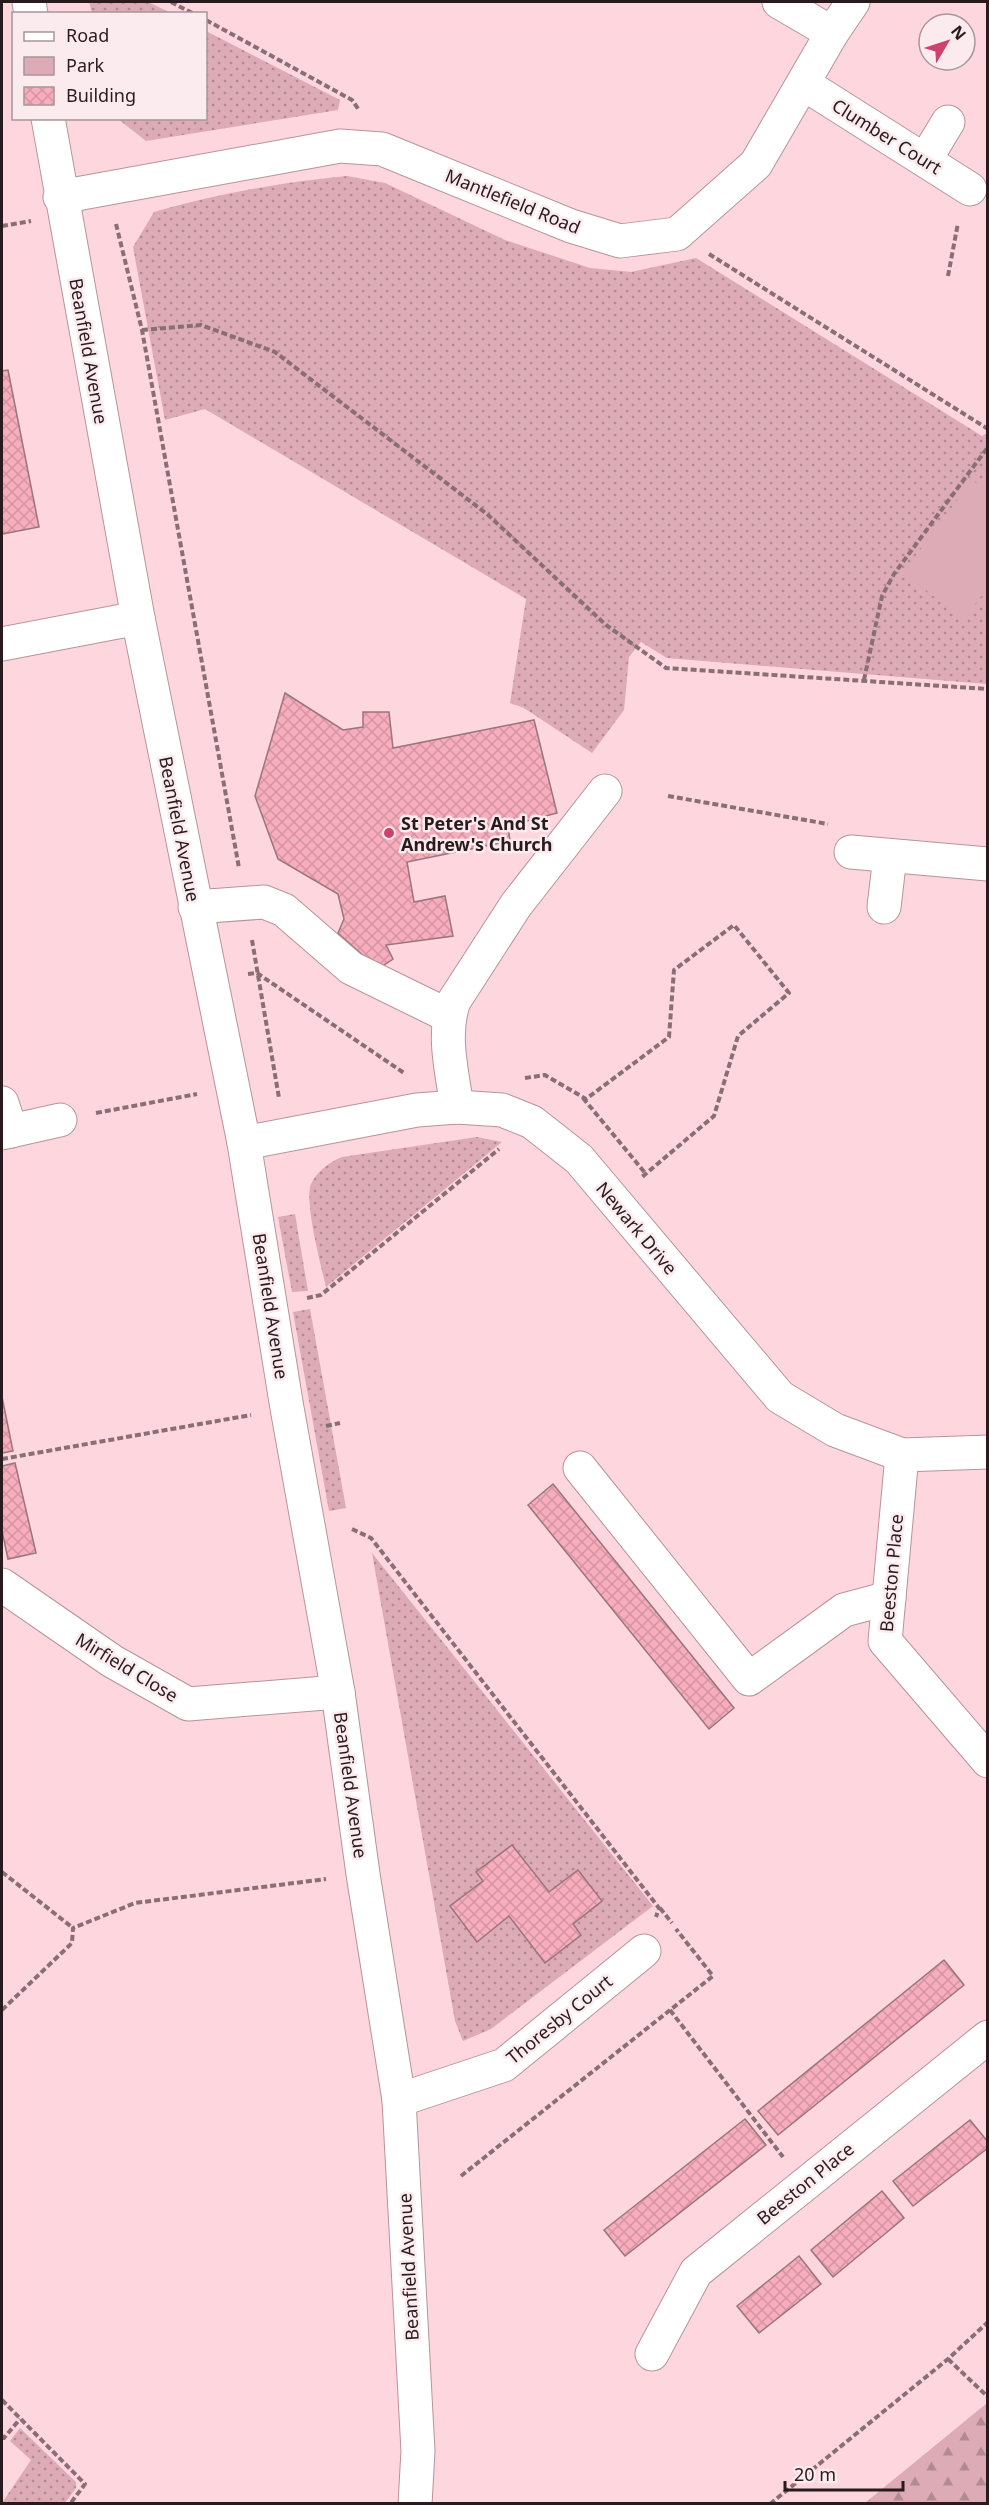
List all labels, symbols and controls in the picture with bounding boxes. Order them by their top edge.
legend [12,12,207,120]
north arrow [917,12,977,72]
text: N [946,21,971,45]
text: Road [66,23,109,47]
text: Park [66,53,104,77]
text: Building [66,83,136,107]
street label: Clumber Court [828,93,947,179]
street label: Mantlefield Road [442,163,584,239]
street label: Beanfield Avenue [64,276,114,426]
street label: Beanfield Avenue [154,754,206,904]
place label: St Peter's And St Andrew's Church [401,811,552,856]
marker: St Peter's And St Andrew's Church [382,826,396,840]
street label: Newark Drive [591,1177,683,1279]
street label: Beanfield Avenue [248,1231,294,1381]
street label: Beeston Place [874,1513,908,1633]
street label: Mirfield Close [71,1627,183,1707]
street label: Beanfield Avenue [329,1710,373,1860]
street label: Thoresby Court [501,1969,617,2069]
street label: Beeston Place [751,2136,859,2230]
street label: Beanfield Avenue [392,2193,424,2341]
scale bar [785,2454,904,2492]
text: 20 m [794,2462,836,2486]

